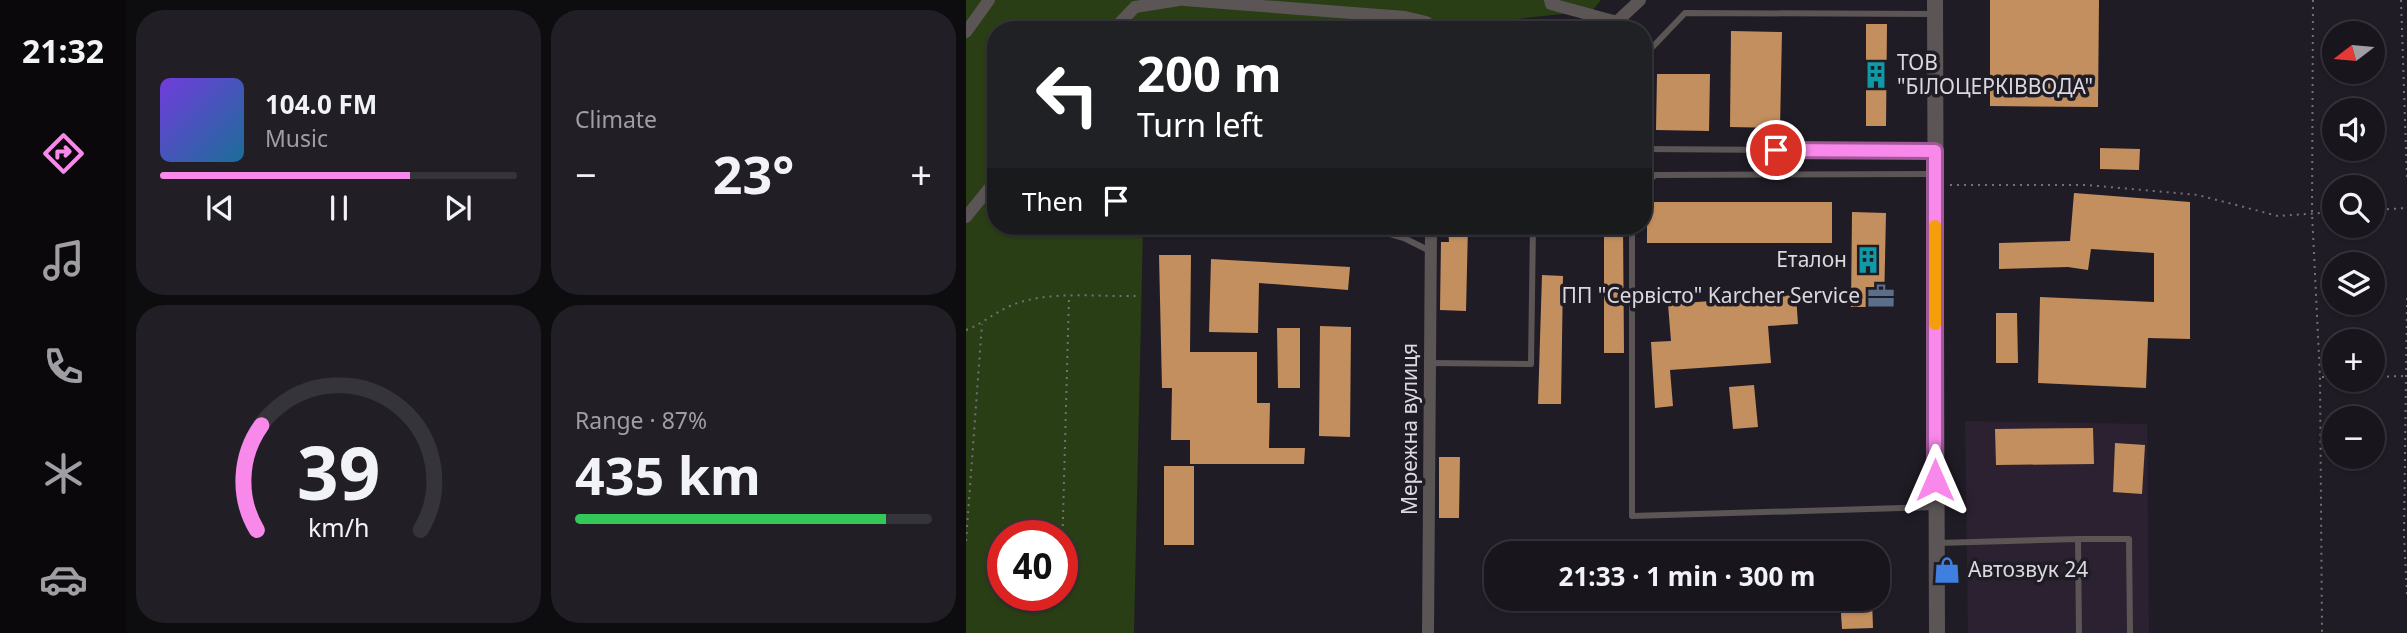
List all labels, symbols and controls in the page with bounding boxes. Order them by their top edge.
north arrow [2322,21,2385,84]
map controls [2322,21,2385,469]
text: 21:32 [22,29,104,72]
text: 200 m [1137,40,1282,106]
place label: ТОВ "БІЛОЦЕРКІВВОДА" [1897,48,2093,100]
icon: left [1022,49,1113,140]
building icon: ТОВ "БІЛОЦЕРКІВВОДА" [1861,60,1891,90]
text: 104.0 FM [265,86,377,122]
button: sound [2322,98,2385,161]
text: Climate [575,103,657,135]
text: Turn left [1137,103,1263,146]
pin [1746,120,1806,180]
text: Music [265,122,328,154]
icon: directions [39,129,88,178]
icon: arrive [1757,131,1795,169]
text: 23° [713,138,794,209]
text: − [575,148,597,200]
text: + [910,148,932,200]
button: search [2322,175,2385,238]
icon: arrive [1097,182,1135,220]
text: Then [1022,183,1083,219]
icon: previous [201,189,239,227]
icon: pause [320,189,358,227]
icon: next [439,189,477,227]
icon: music [39,236,88,285]
place label: Еталон [1776,245,1847,273]
building icon: Еталон [1853,245,1883,275]
button: layers [2322,252,2385,315]
place label: ПП "Сервісто" Karcher Service [1562,281,1860,309]
office icon: ПП "Сервісто" Karcher Service [1866,281,1896,311]
button: + [2322,329,2385,392]
icon: phone [39,342,88,391]
street label: Мережна вулиця [1395,343,1423,515]
text: Range · 87% [575,404,707,436]
button: − [2322,406,2385,469]
text: 39 [297,422,380,521]
text: 435 km [575,439,761,510]
position arrow [1898,443,1972,517]
icon: climate [39,449,88,498]
text: km/h [308,510,369,544]
speed limit sign: 40 [987,520,1078,611]
icon: car [39,555,88,604]
shop icon: Автозвук 24 [1932,555,1962,585]
place label: Автозвук 24 [1968,555,2088,583]
text: 21:33 · 1 min · 300 m [1559,558,1815,594]

